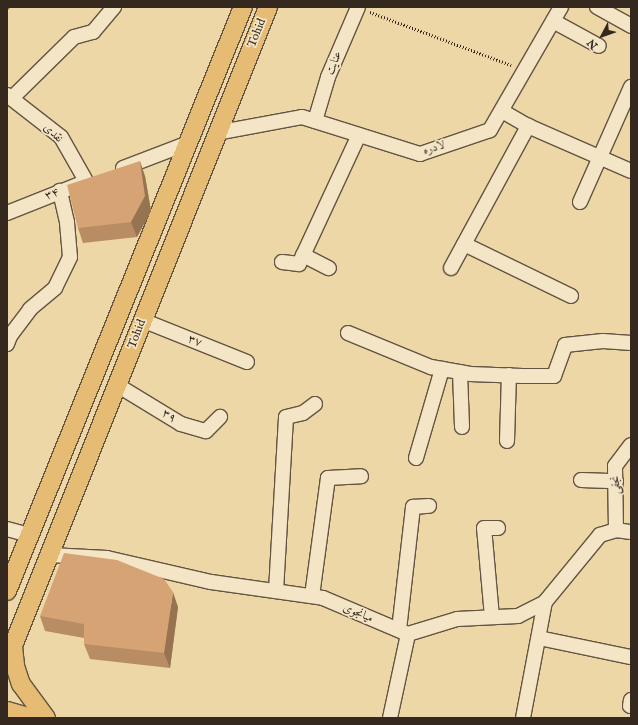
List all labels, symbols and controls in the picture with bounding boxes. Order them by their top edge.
street label: Tohid [245,16,269,50]
north arrow [582,16,622,56]
text: N [585,36,601,52]
street label: عنایت [323,49,345,77]
street label: نقدی [40,120,66,146]
street label: لادره [421,138,447,158]
street label: ۳۴ [43,185,61,203]
street label: Tohid [125,317,149,351]
street label: ۳۷ [186,332,204,350]
street label: ۳۹ [159,406,179,426]
street label: نجفی [609,476,623,494]
street label: میانجوی [341,600,375,626]

